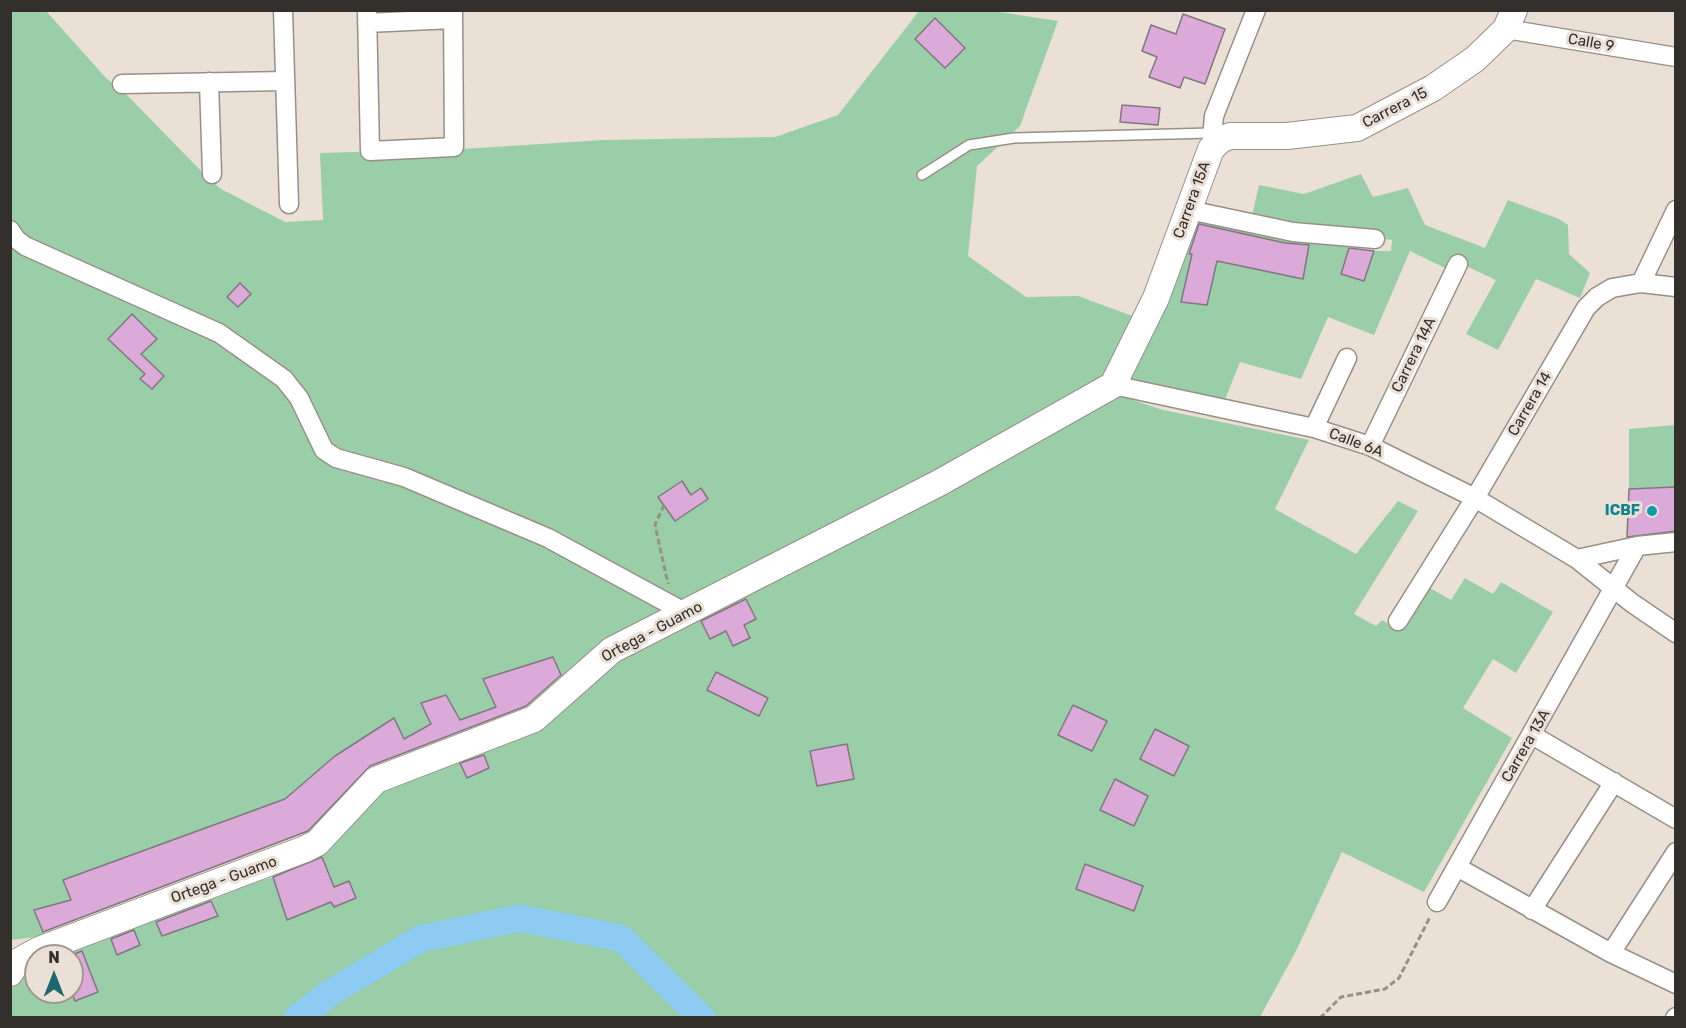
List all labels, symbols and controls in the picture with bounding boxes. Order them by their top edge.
street label: Calle 9 [1567,30,1615,56]
street label: Carrera 15 [1359,84,1431,132]
street label: Carrera 15A [1170,159,1214,241]
street label: Carrera 14A [1388,315,1440,395]
street label: Carrera 14 [1504,369,1556,439]
street label: Calle 6A [1326,424,1386,462]
place label: ICBF [1605,502,1640,520]
marker: ICBF [1645,504,1659,518]
street label: Ortega - Guamo [599,598,705,666]
street label: Carrera 13A [1498,706,1554,786]
street label: Ortega - Guamo [169,852,279,908]
north arrow [24,944,84,1004]
text: N [48,948,60,967]

